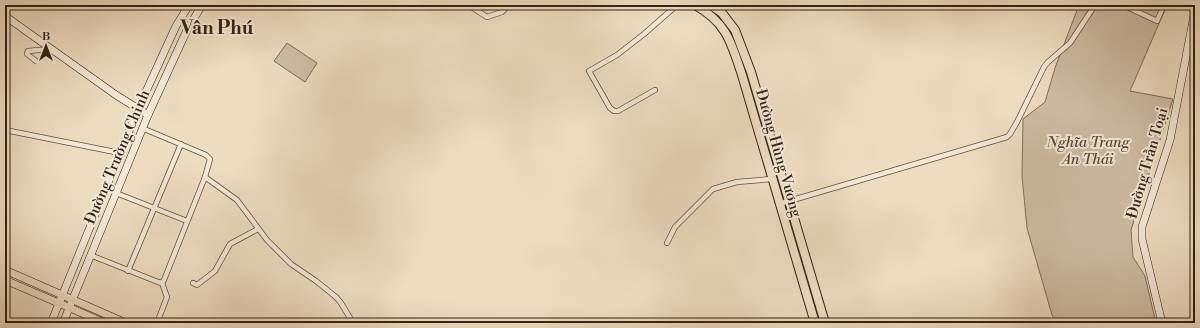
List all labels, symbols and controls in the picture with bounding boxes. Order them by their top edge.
district label: Vân Phú [180,16,254,40]
north arrow [26,26,66,66]
text: B [42,30,50,44]
street label: Đường Trường Chinh [81,87,154,227]
street label: Đường Hùng Vương [751,87,806,220]
street label: Đường Trần Toại [1123,105,1172,221]
park label: Nghĩa Trang An Thái [1046,133,1131,169]

